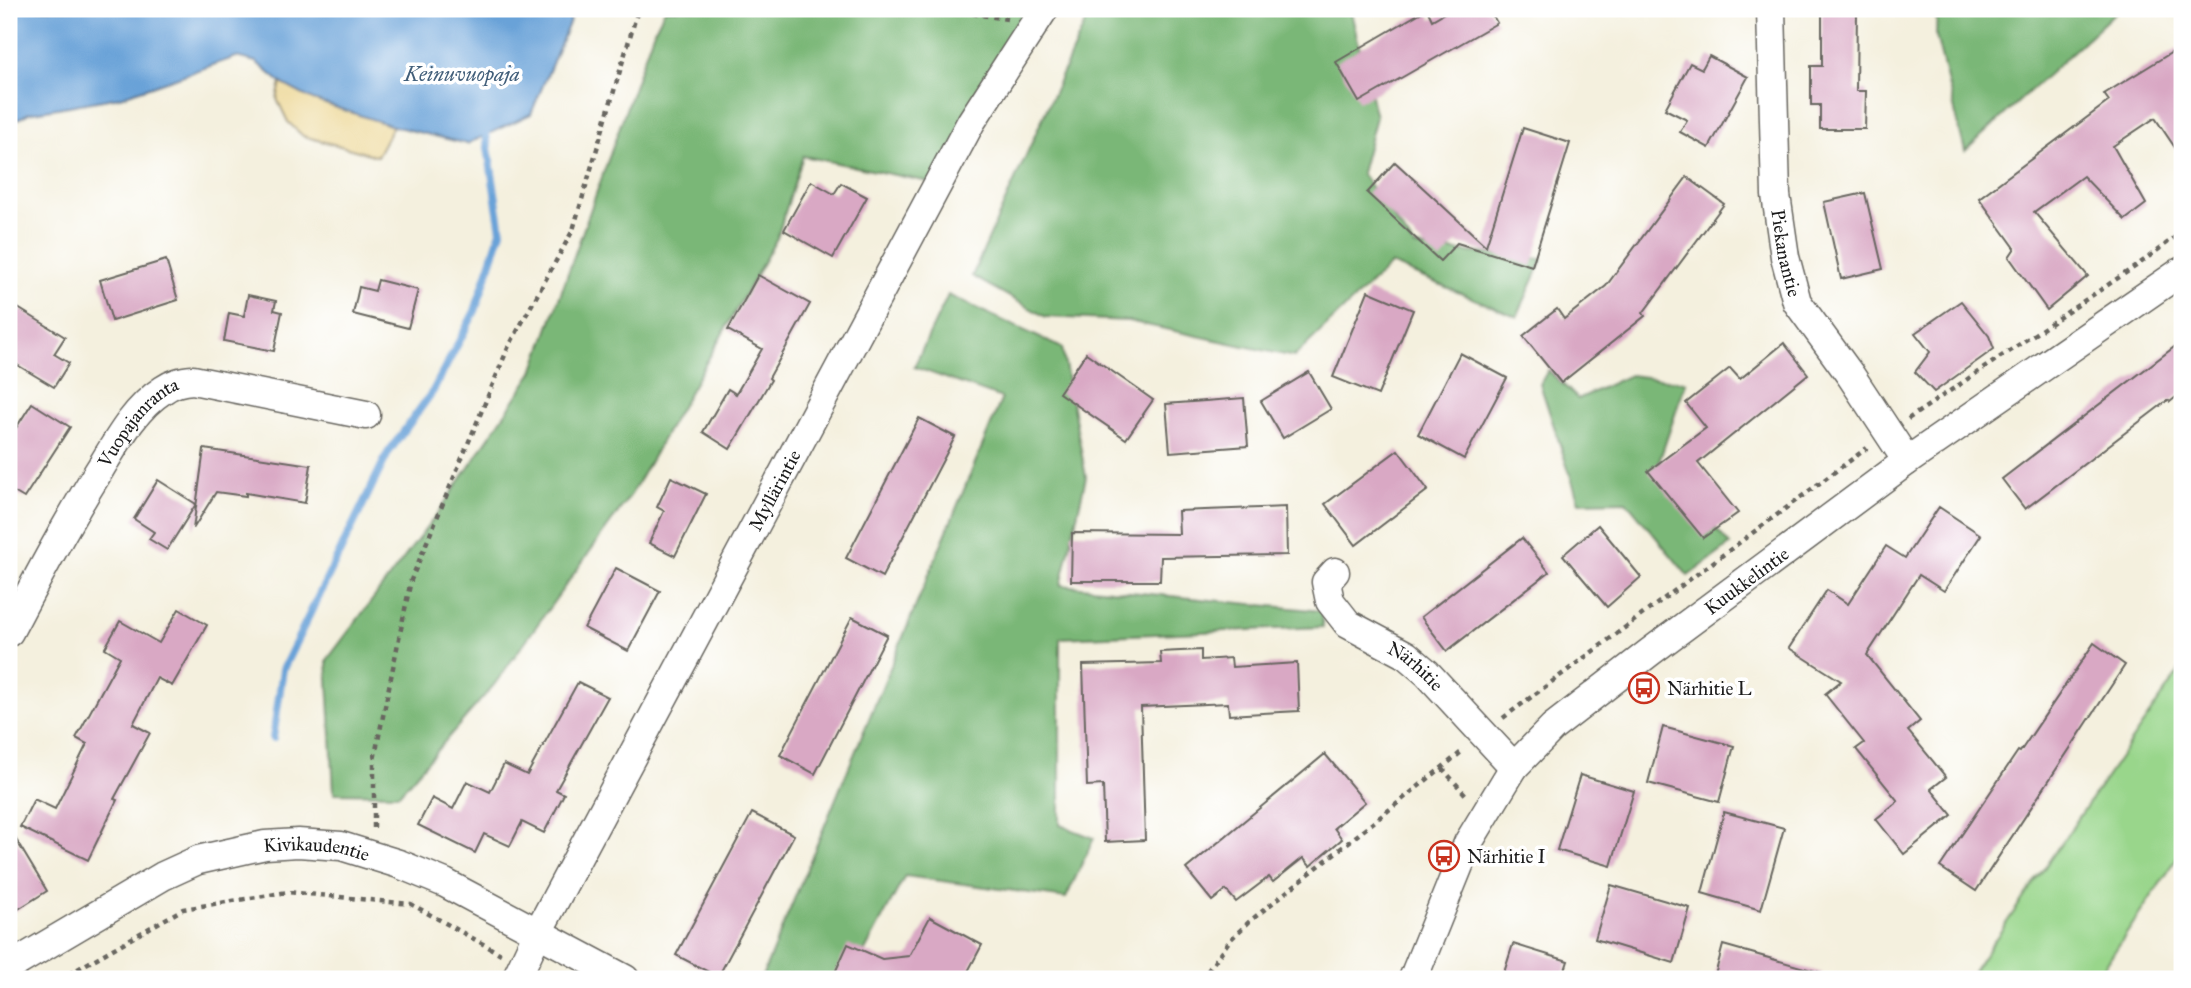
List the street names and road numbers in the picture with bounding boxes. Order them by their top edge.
street label: Piekanantie [1766,208,1806,300]
street label: Vuopajanranta [92,372,183,472]
street label: Myllärintie [744,446,806,535]
street label: Kuukkelintie [1700,542,1793,620]
street label: Närhitie [1384,636,1449,696]
street label: Kivikaudentie [263,832,373,866]

